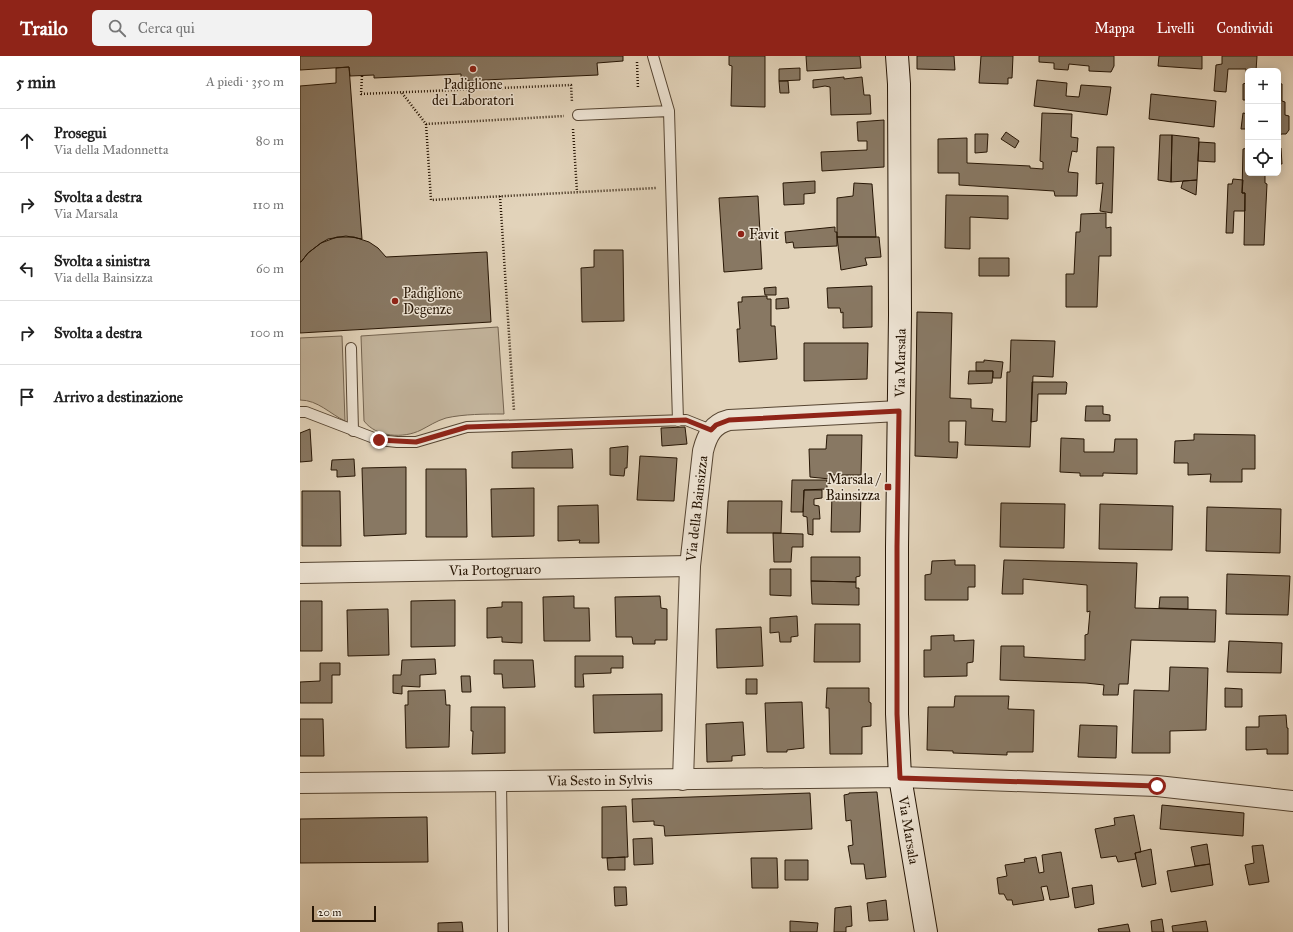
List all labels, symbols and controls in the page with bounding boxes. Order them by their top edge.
search box [92,10,372,46]
text: Trailo [20,17,68,40]
icon: search [106,17,128,39]
text: Cerca qui [138,19,195,37]
text: Mappa [1094,20,1135,37]
text: Livelli [1157,20,1195,37]
text: Condividi [1217,20,1273,37]
marker: Padiglione dei Laboratori [468,64,478,74]
map controls [1245,68,1281,176]
button: + [1245,68,1281,104]
text: 5 min [16,72,56,93]
text: A piedi · 350 m [206,74,284,90]
place label: Padiglione dei Laboratori [432,76,514,109]
button: − [1245,104,1281,140]
text: Prosegui [54,124,107,142]
icon: ahead [16,130,38,152]
text: 80 m [256,133,284,149]
button: locate [1245,140,1281,176]
text: Via della Madonnetta [54,142,168,158]
text: Svolta a destra [54,188,142,206]
icon: right [16,194,38,216]
text: 110 m [252,197,284,213]
text: Via Marsala [54,206,118,222]
place label: Favit [749,226,779,243]
marker: Favit [736,229,746,239]
text: Svolta a sinistra [54,252,150,270]
icon: left [16,258,38,280]
text: 60 m [256,261,284,277]
text: Via della Bainsizza [54,270,153,286]
place label: Padiglione Degenze [403,285,462,318]
marker: Padiglione Degenze [390,296,400,306]
icon: right [16,322,38,344]
text: Svolta a destra [54,324,142,342]
text: 100 m [250,325,284,341]
street label: Via Marsala [891,328,910,399]
icon: arrive [16,386,38,408]
text: Arrivo a destinazione [54,388,183,406]
route end [370,431,388,449]
street label: Via della Bainsizza [682,455,711,563]
place label: Marsala / Bainsizza [826,471,881,504]
marker: Marsala / Bainsizza [883,482,893,492]
street label: Via Portogruaro [448,561,541,579]
street label: Via Sesto in Sylvis [546,771,653,790]
route start [1148,777,1166,795]
street label: Via Marsala [894,794,923,866]
scale bar [312,904,376,923]
text: 20 m [318,906,341,919]

